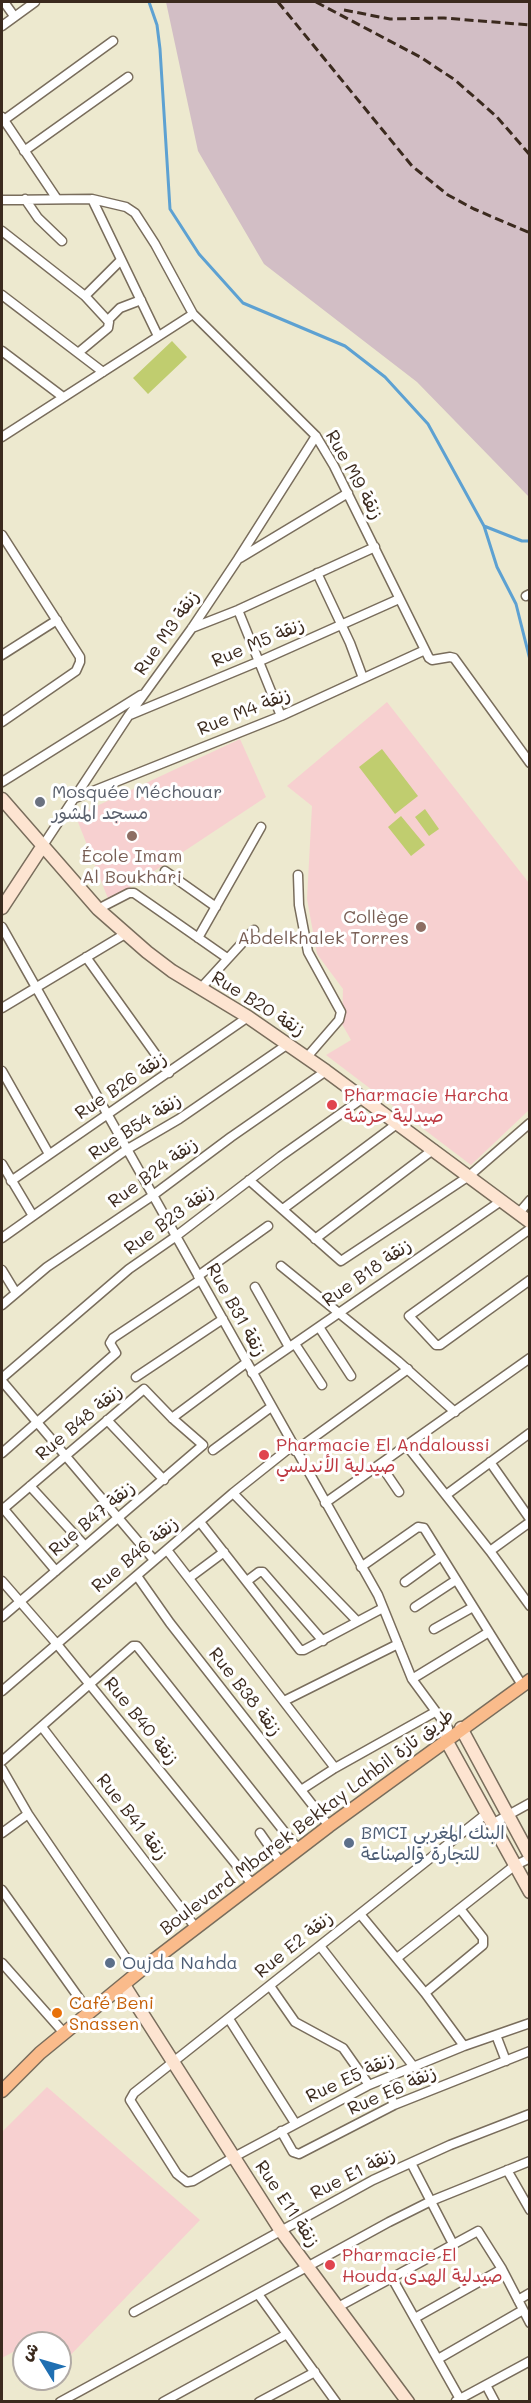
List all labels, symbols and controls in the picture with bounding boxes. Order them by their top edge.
street label: Rue M9 زنقة [321,427,387,523]
street label: Rue M3 زنقة [130,586,204,680]
street label: Rue M5 زنقة [208,614,308,672]
street label: Rue M4 زنقة [194,684,294,740]
place label: Mosquée Méchouar مسجد المشور [52,781,222,824]
marker: Mosquée Méchouar مسجد المشور [33,795,47,809]
marker: École Imam Al Boukhari [125,829,139,843]
place label: École Imam Al Boukhari [82,845,182,888]
place label: Collège Abdelkhalek Torres [237,906,409,948]
marker: Collège Abdelkhalek Torres [414,920,428,934]
street label: Rue B20 زنقة [207,967,309,1041]
street label: Rue B26 زنقة [71,1048,171,1124]
place label: Pharmacie Harcha صيدلية حرشة [344,1084,509,1126]
street label: Rue B54 زنقة [85,1089,185,1165]
marker: Pharmacie Harcha صيدلية حرشة [325,1098,339,1112]
street label: Rue B24 زنقة [104,1133,202,1213]
street label: Rue B23 زنقة [120,1180,218,1260]
street label: Rue B18 زنقة [318,1234,416,1312]
street label: Rue B31 زنقة [202,1260,270,1360]
street label: Rue B48 زنقة [31,1381,127,1465]
place label: Pharmacie El Andaloussi صيدلية الأندلسي [276,1434,490,1476]
marker: Pharmacie El Andaloussi صيدلية الأندلسي [257,1448,271,1462]
street label: Rue B47 زنقة [45,1477,139,1561]
street label: Rue B46 زنقة [87,1513,183,1597]
street label: Rue B38 زنقة [204,1644,286,1740]
street label: Rue B40 زنقة [99,1673,183,1769]
street label: Boulevard Mbarek Bekkay Lahbil طريق تازة [156,1704,458,1940]
street label: Rue B41 زنقة [92,1770,172,1864]
place label: BMCI البنك المغربي للتجارة والصناعة [361,1822,505,1864]
marker: BMCI البنك المغربي للتجارة والصناعة [342,1836,356,1850]
street label: Rue E2 زنقة [251,1907,337,1983]
place label: Oujda Nahda [122,1952,238,1974]
marker: Oujda Nahda [103,1956,117,1970]
place label: Café Beni Snassen [69,1992,154,2034]
marker: Café Beni Snassen [50,2006,64,2020]
street label: Rue E5 زنقة [303,2048,397,2108]
street label: Rue E6 زنقة [344,2062,440,2120]
street label: Rue E1 زنقة [307,2144,399,2204]
street label: Rue E11 زنقة [250,2157,324,2251]
place label: Pharmacie El Houda صيدلية الهدى [342,2244,503,2286]
marker: Pharmacie El Houda صيدلية الهدى [323,2258,337,2272]
north arrow [12,2331,72,2391]
text: ش [15,2338,43,2364]

